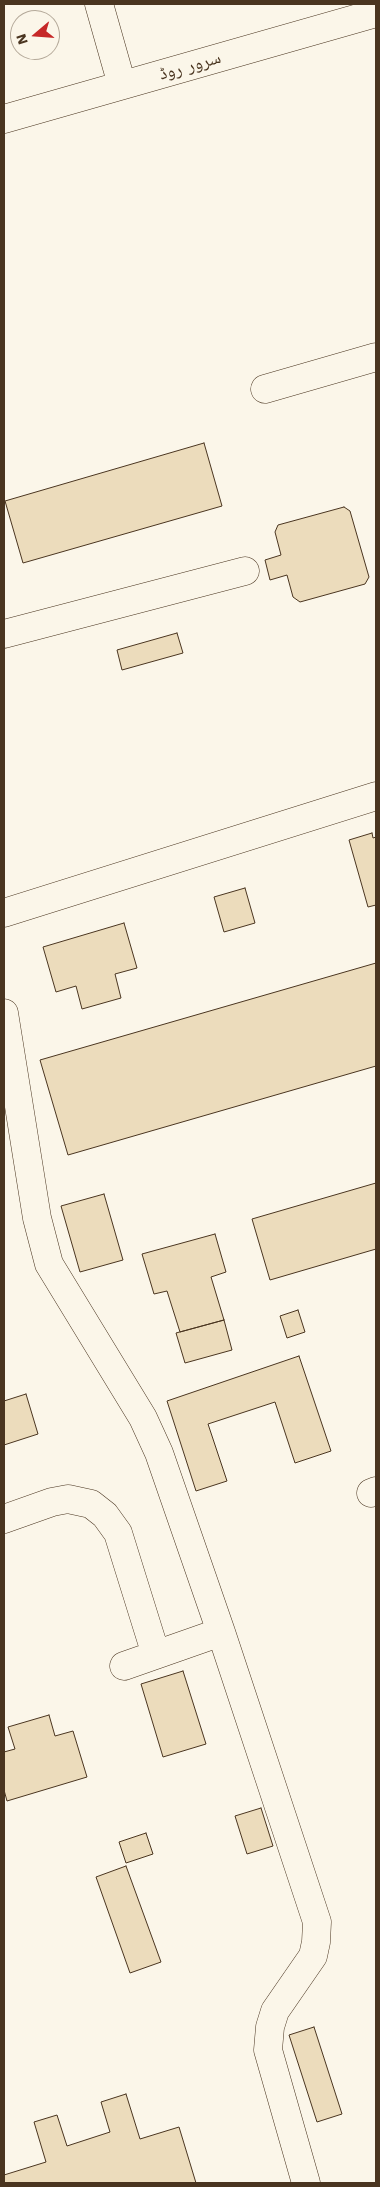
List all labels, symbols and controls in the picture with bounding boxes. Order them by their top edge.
north arrow [10,10,60,60]
text: N [12,32,31,47]
street label: سرور روڈ [157,47,223,85]

